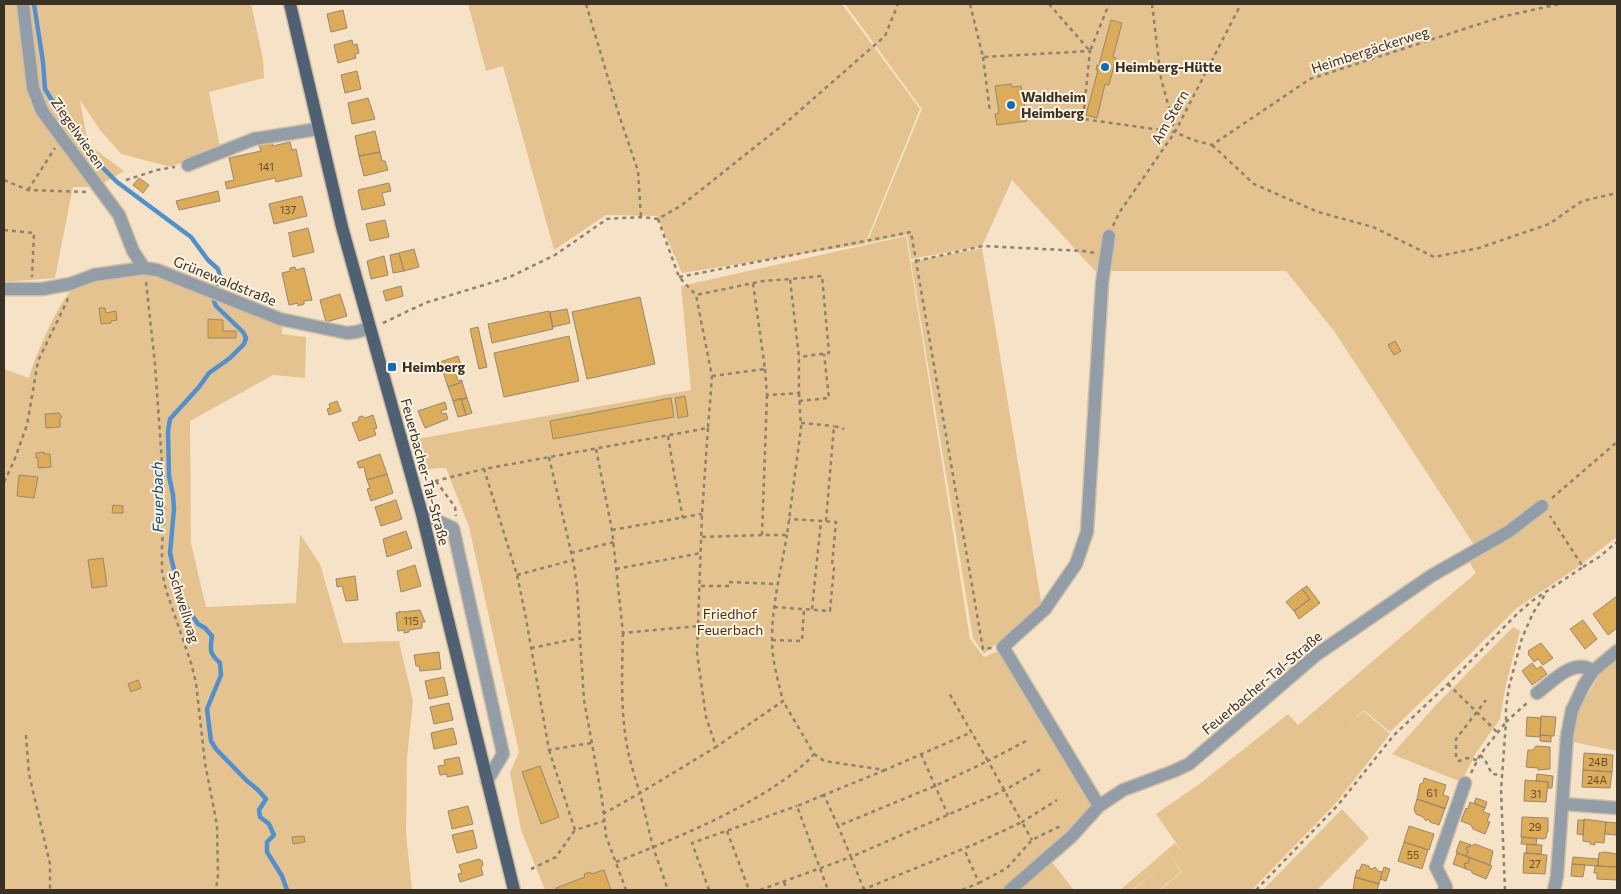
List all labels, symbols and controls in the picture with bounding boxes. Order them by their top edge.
street label: Heimbergäckerweg [1309,22,1431,77]
place label: Heimberg-Hütte [1115,58,1222,75]
marker: Heimberg-Hütte [1099,61,1111,73]
street label: Am Stern [1147,87,1192,147]
place label: Waldheim Heimberg [1021,88,1086,121]
street label: Ziegelwiesen [48,94,109,171]
marker: Waldheim Heimberg [1005,99,1017,111]
house number: 141 [258,160,274,173]
house number: 137 [280,203,297,216]
street label: Grünewaldstraße [171,252,279,309]
place label: Heimberg [402,358,465,375]
marker: Heimberg [386,361,398,373]
street label: Feuerbacher-Tal-Straße [398,396,453,547]
water label: Feuerbach [147,461,167,533]
street label: Schwellwag [165,569,204,645]
park label: Friedhof Feuerbach [697,605,763,638]
house number: 115 [403,614,419,627]
street label: Feuerbacher-Tal-Straße [1198,627,1325,738]
house number: 24B [1588,755,1608,768]
house number: 24A [1587,773,1607,786]
house number: 61 [1426,786,1438,799]
house number: 31 [1531,787,1541,800]
house number: 29 [1529,820,1542,833]
house number: 55 [1407,848,1419,861]
house number: 27 [1529,857,1541,870]

